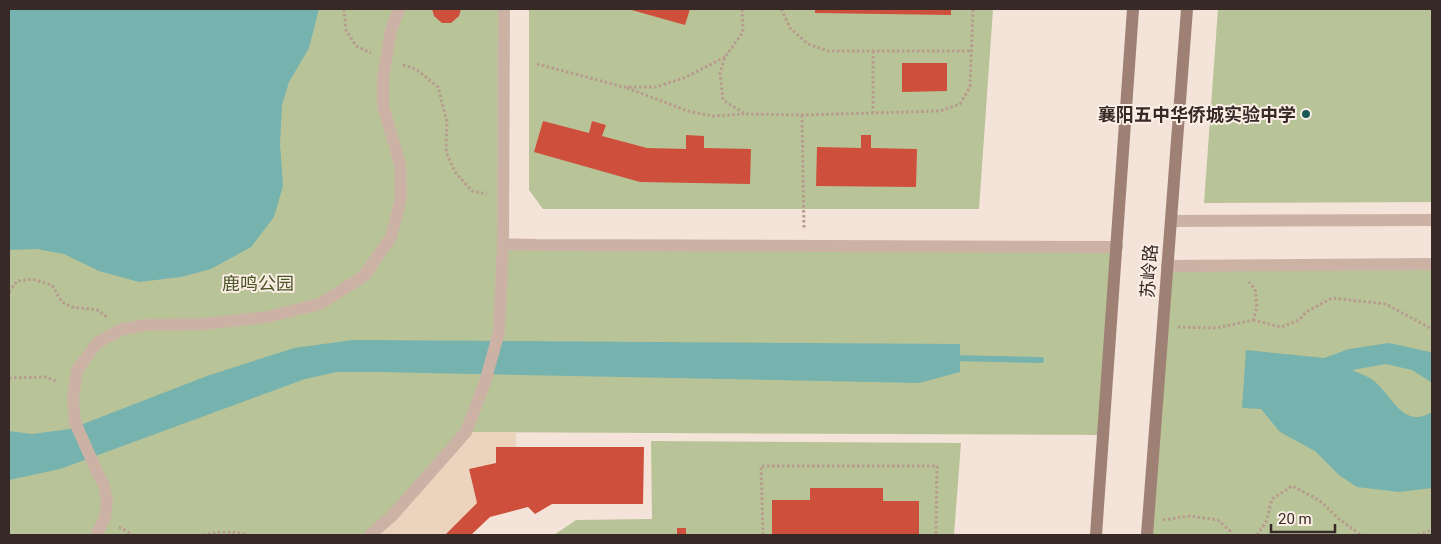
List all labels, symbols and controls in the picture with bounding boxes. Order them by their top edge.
place label: 襄阳五中华侨城实验中学 [1098,104,1296,125]
marker: 襄阳五中华侨城实验中学 [1300,108,1312,120]
street label: 苏岭路 [1137,243,1161,299]
park label: 鹿鸣公园 [222,273,294,294]
scale bar [1271,502,1335,534]
text: 20 m [1278,510,1312,528]

